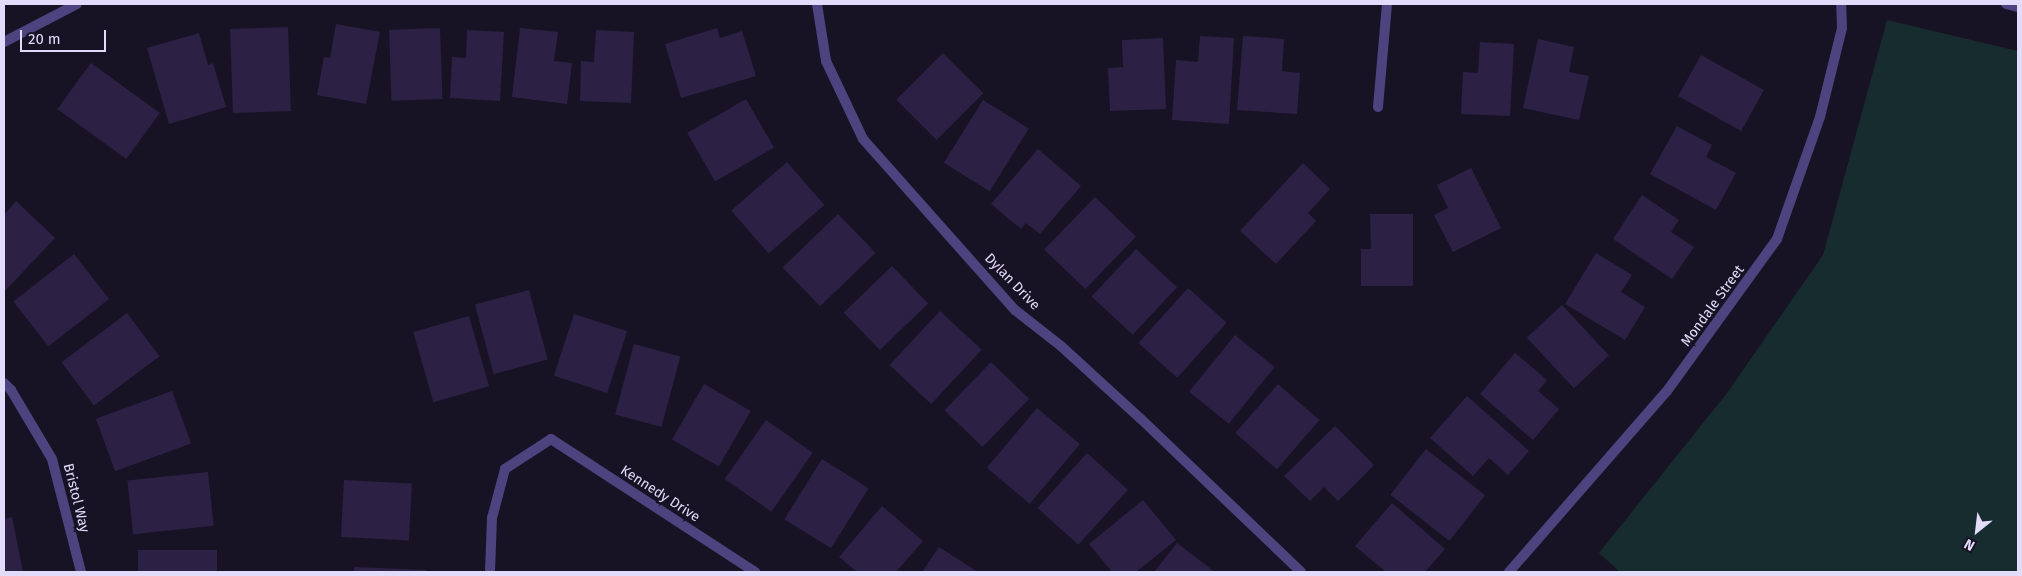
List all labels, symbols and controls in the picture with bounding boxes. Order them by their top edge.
scale bar [22,20,109,52]
text: 20 m [28,30,61,48]
street label: Dylan Drive [981,250,1043,314]
street label: Mondale Street [1678,262,1748,350]
street label: Bristol Way [59,462,93,534]
street label: Kennedy Drive [617,462,703,526]
north arrow [1952,506,2002,556]
text: N [1961,535,1978,554]

